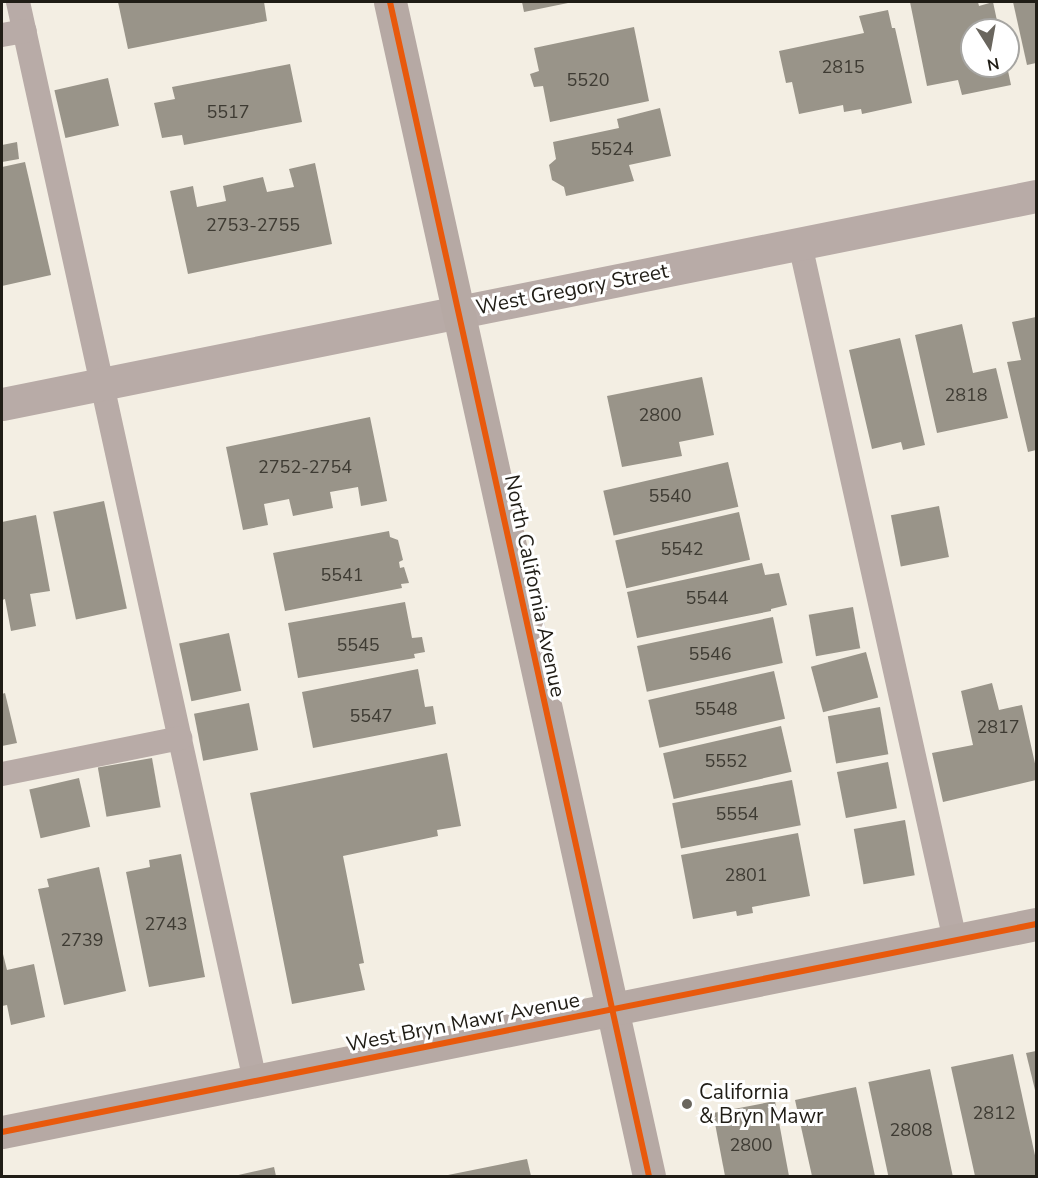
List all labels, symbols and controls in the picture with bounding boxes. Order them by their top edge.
north arrow [960,18,1020,78]
text: N [985,52,1001,76]
house number: 2815 [821,56,865,78]
house number: 5520 [566,69,610,91]
house number: 5517 [206,101,250,123]
house number: 5524 [590,138,634,160]
house number: 2753-2755 [206,214,300,236]
street label: West Gregory Street [474,258,670,320]
house number: 2818 [944,384,988,406]
house number: 2800 [638,404,682,426]
house number: 2752-2754 [258,456,352,478]
street label: North California Avenue [499,473,571,699]
house number: 5540 [648,485,692,507]
house number: 5542 [660,538,704,560]
house number: 5541 [320,564,364,586]
house number: 5544 [685,587,729,609]
house number: 5545 [336,634,380,656]
house number: 5546 [688,643,732,665]
house number: 5548 [694,698,738,720]
house number: 5547 [349,705,393,727]
house number: 2817 [976,716,1020,738]
house number: 5552 [704,750,748,772]
house number: 5554 [715,803,759,825]
house number: 2801 [724,864,768,886]
house number: 2743 [144,913,188,935]
house number: 2739 [60,929,104,951]
street label: West Bryn Mawr Avenue [344,987,582,1057]
place label: California & Bryn Mawr [699,1079,824,1129]
marker: California & Bryn Mawr [680,1097,694,1111]
house number: 2812 [972,1102,1016,1124]
house number: 2808 [889,1119,933,1141]
house number: 2800 [729,1134,773,1156]

